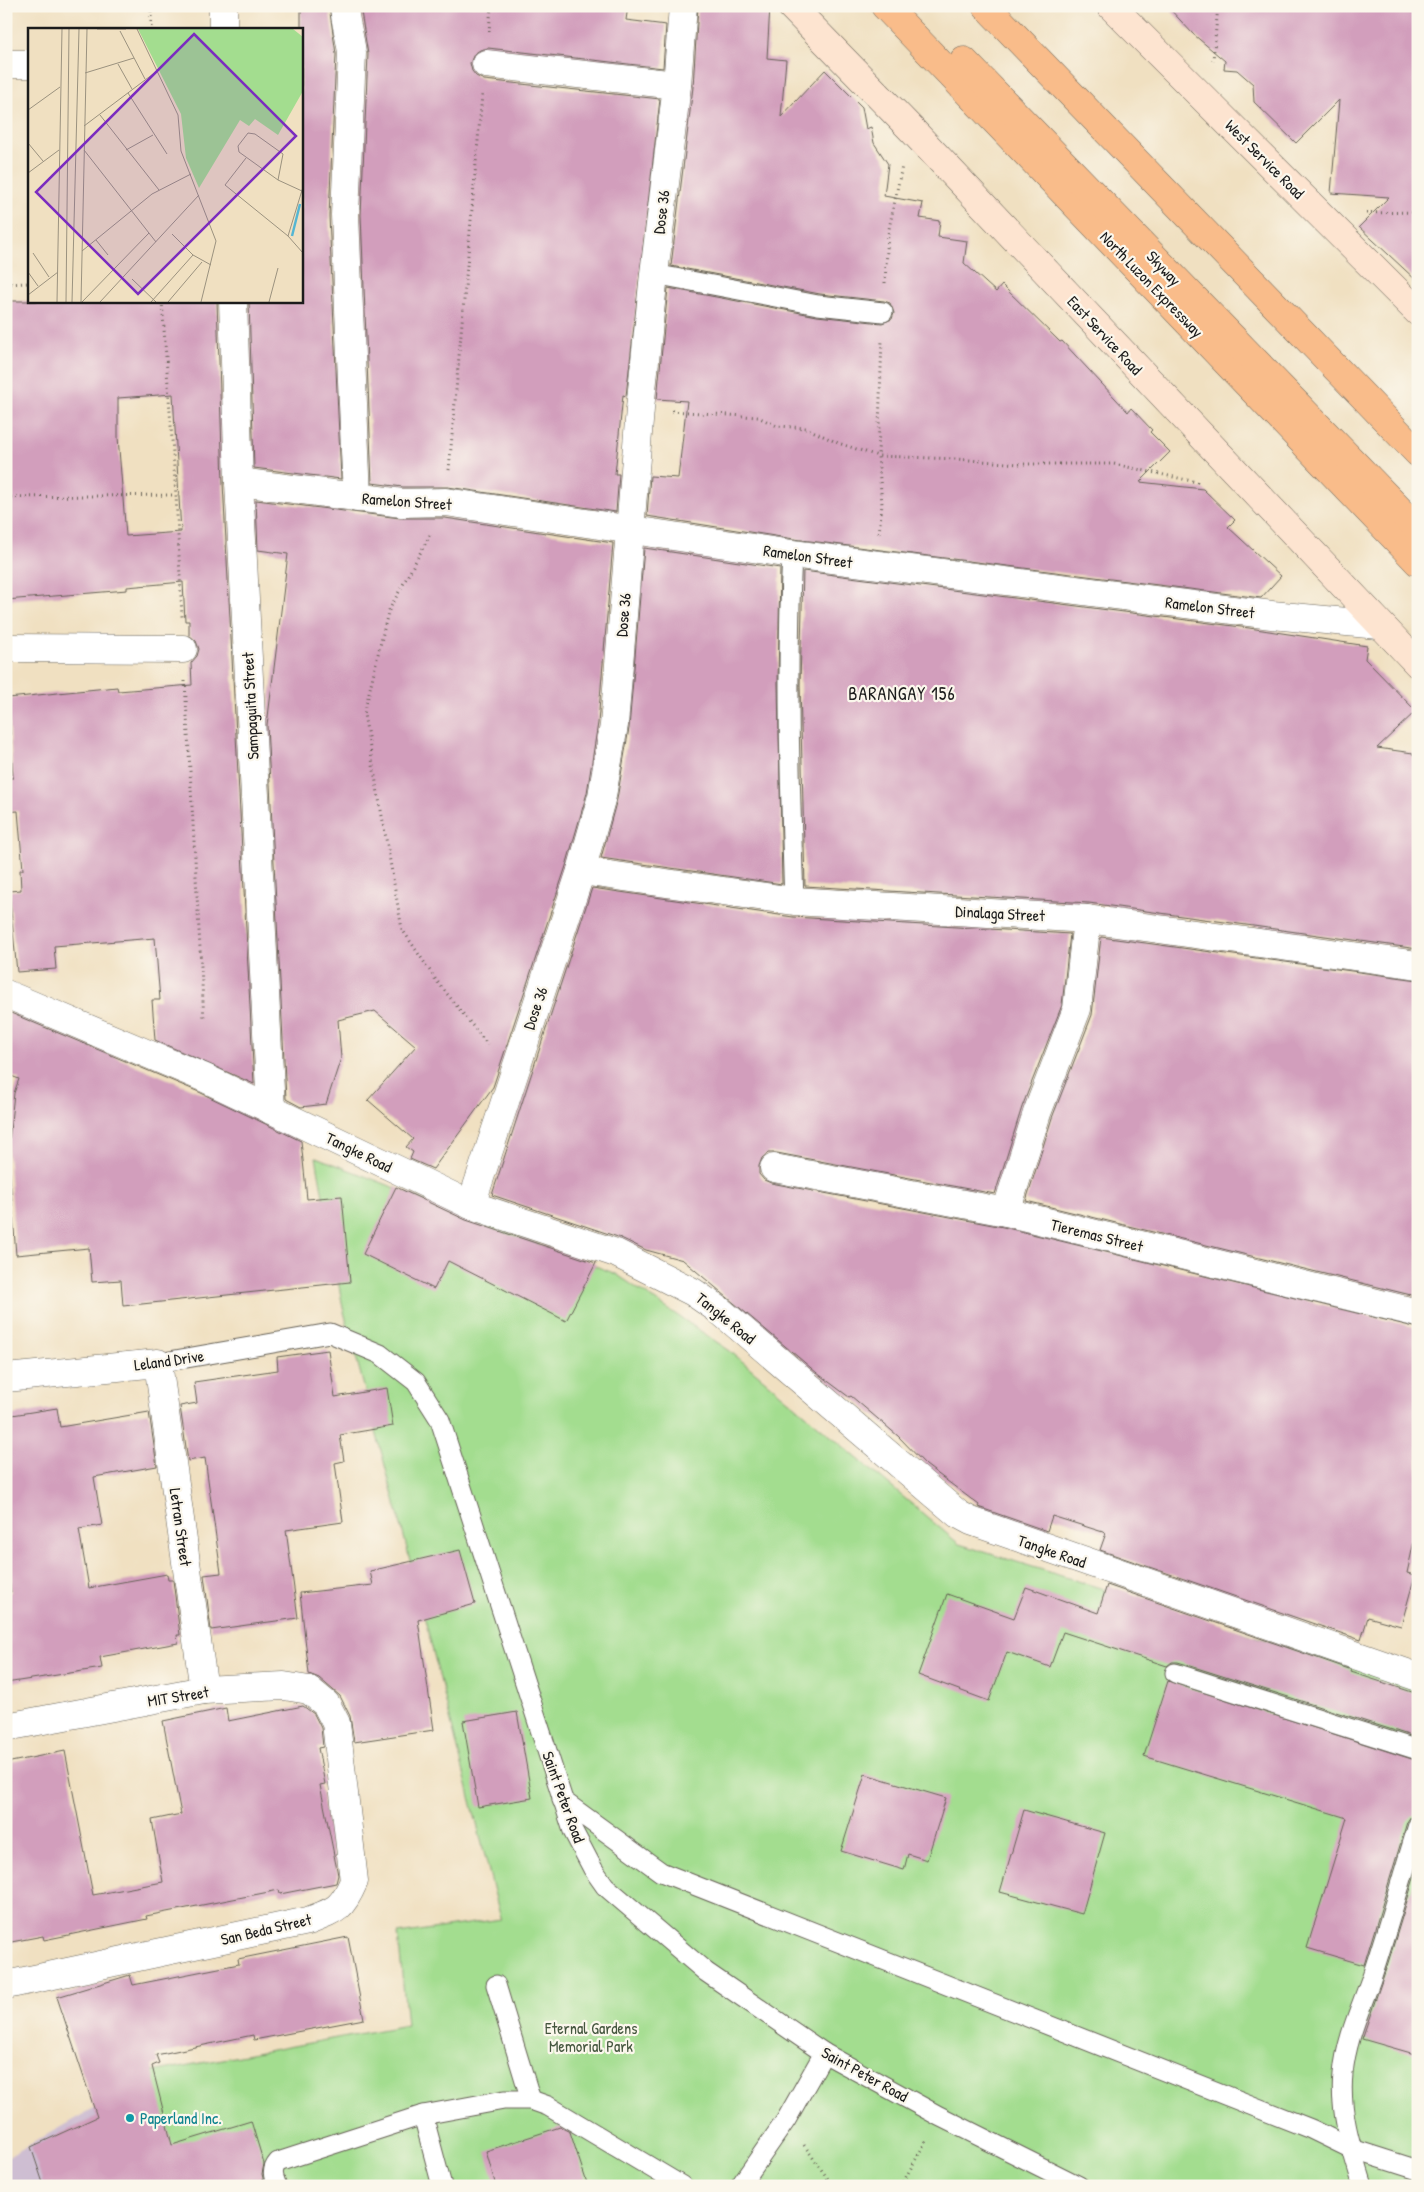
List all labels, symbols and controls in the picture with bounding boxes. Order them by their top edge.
inset map [28,28,302,302]
street label: West Service Road [1220,114,1310,204]
street label: Dose 36 [647,189,675,235]
street label: North Luzon Expressway [1095,226,1209,342]
street label: Skyway [1142,246,1186,291]
street label: East Service Road [1063,291,1147,379]
street label: Ramelon Street [362,487,453,515]
street label: Ramelon Street [762,539,854,573]
street label: Ramelon Street [1164,591,1256,623]
street label: Dose 36 [610,592,636,638]
street label: Sampaguita Street [236,651,264,760]
district label: BARANGAY 156 [848,681,956,706]
street label: Dinalaga Street [955,900,1046,926]
street label: Dose 36 [517,984,553,1032]
street label: Tangke Road [322,1127,396,1177]
street label: Tieremas Street [1049,1213,1146,1257]
street label: Tangke Road [691,1287,761,1349]
street label: Leland Drive [133,1344,206,1376]
street label: Letran Street [165,1487,197,1568]
street label: Tangke Road [1015,1529,1089,1573]
street label: MIT Street [146,1680,211,1712]
street label: Saint Peter Road [537,1748,591,1846]
street label: San Beda Street [218,1908,314,1950]
park label: Eternal Gardens Memorial Park [545,2017,637,2057]
street label: Saint Peter Road [818,2041,912,2107]
place label: Paperland Inc. [140,2107,222,2129]
marker: Paperland Inc. [124,2112,136,2124]

